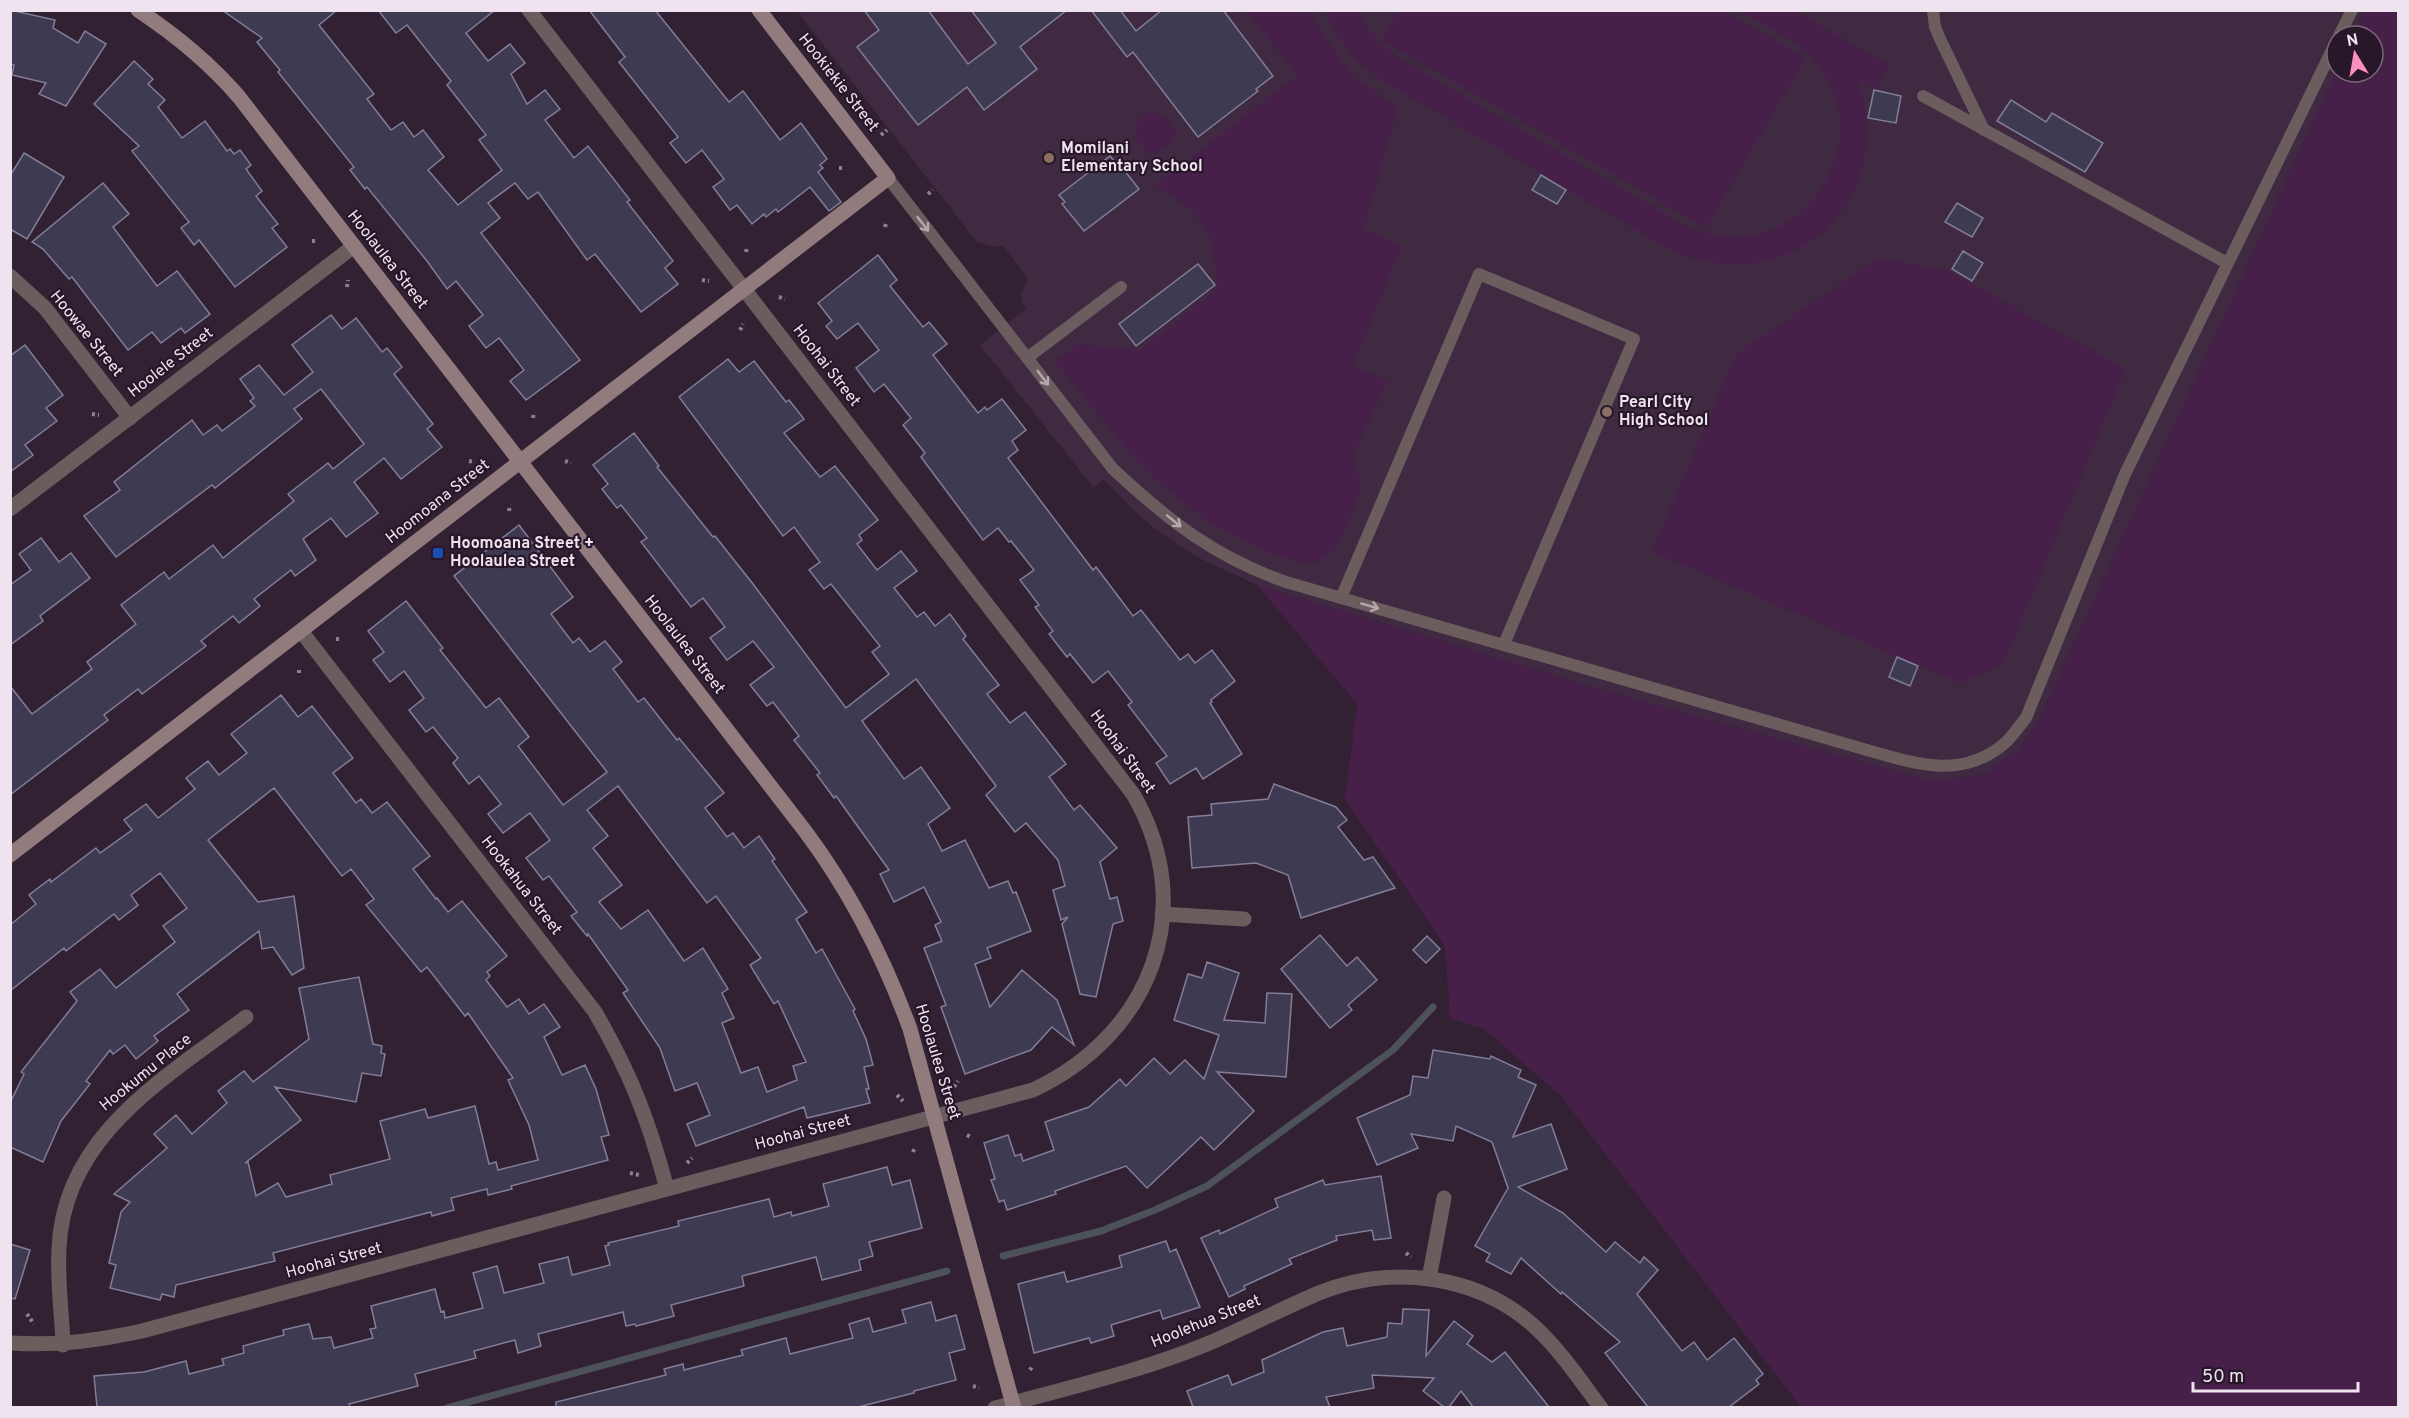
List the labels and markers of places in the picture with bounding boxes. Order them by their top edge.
place label: Momilani Elementary School [1061,139,1203,177]
marker: Momilani Elementary School [1042,151,1056,165]
place label: Pearl City High School [1619,393,1708,431]
marker: Pearl City High School [1600,405,1614,419]
place label: Hoomoana Street + Hoolaulea Street [450,534,594,572]
marker: Hoomoana Street + Hoolaulea Street [431,546,445,560]

